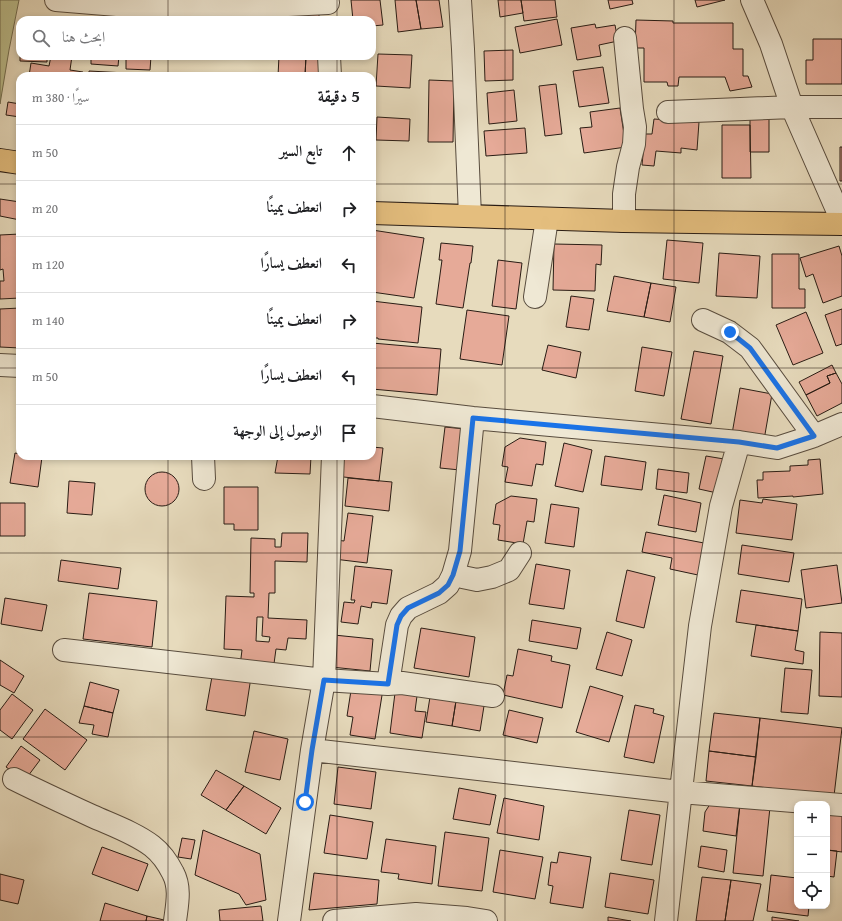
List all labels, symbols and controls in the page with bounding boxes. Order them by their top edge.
search box [16,16,376,60]
text: ابحث هنا [62,26,105,47]
icon: search [30,27,52,49]
text: 5 دقيقة [318,83,360,108]
text: سيرًا · 380 m [32,88,90,107]
text: تابع السير [280,140,322,161]
icon: ahead [338,142,360,164]
text: 50 m [32,143,58,162]
text: انعطف يمينًا [266,196,322,217]
icon: right [338,198,360,220]
text: 20 m [32,199,58,218]
text: انعطف يسارًا [260,252,322,273]
icon: left [338,254,360,276]
text: 120 m [32,255,64,274]
text: انعطف يمينًا [266,308,322,329]
icon: right [338,310,360,332]
text: 140 m [32,311,64,330]
route end [721,323,739,341]
text: انعطف يسارًا [260,364,322,385]
icon: left [338,366,360,388]
text: 50 m [32,367,58,386]
text: الوصول إلى الوجهة [233,420,322,441]
icon: arrive [338,422,360,444]
route start [296,793,314,811]
map controls [794,801,830,909]
button: + [794,801,830,837]
button: − [794,837,830,873]
button: locate [794,873,830,909]

